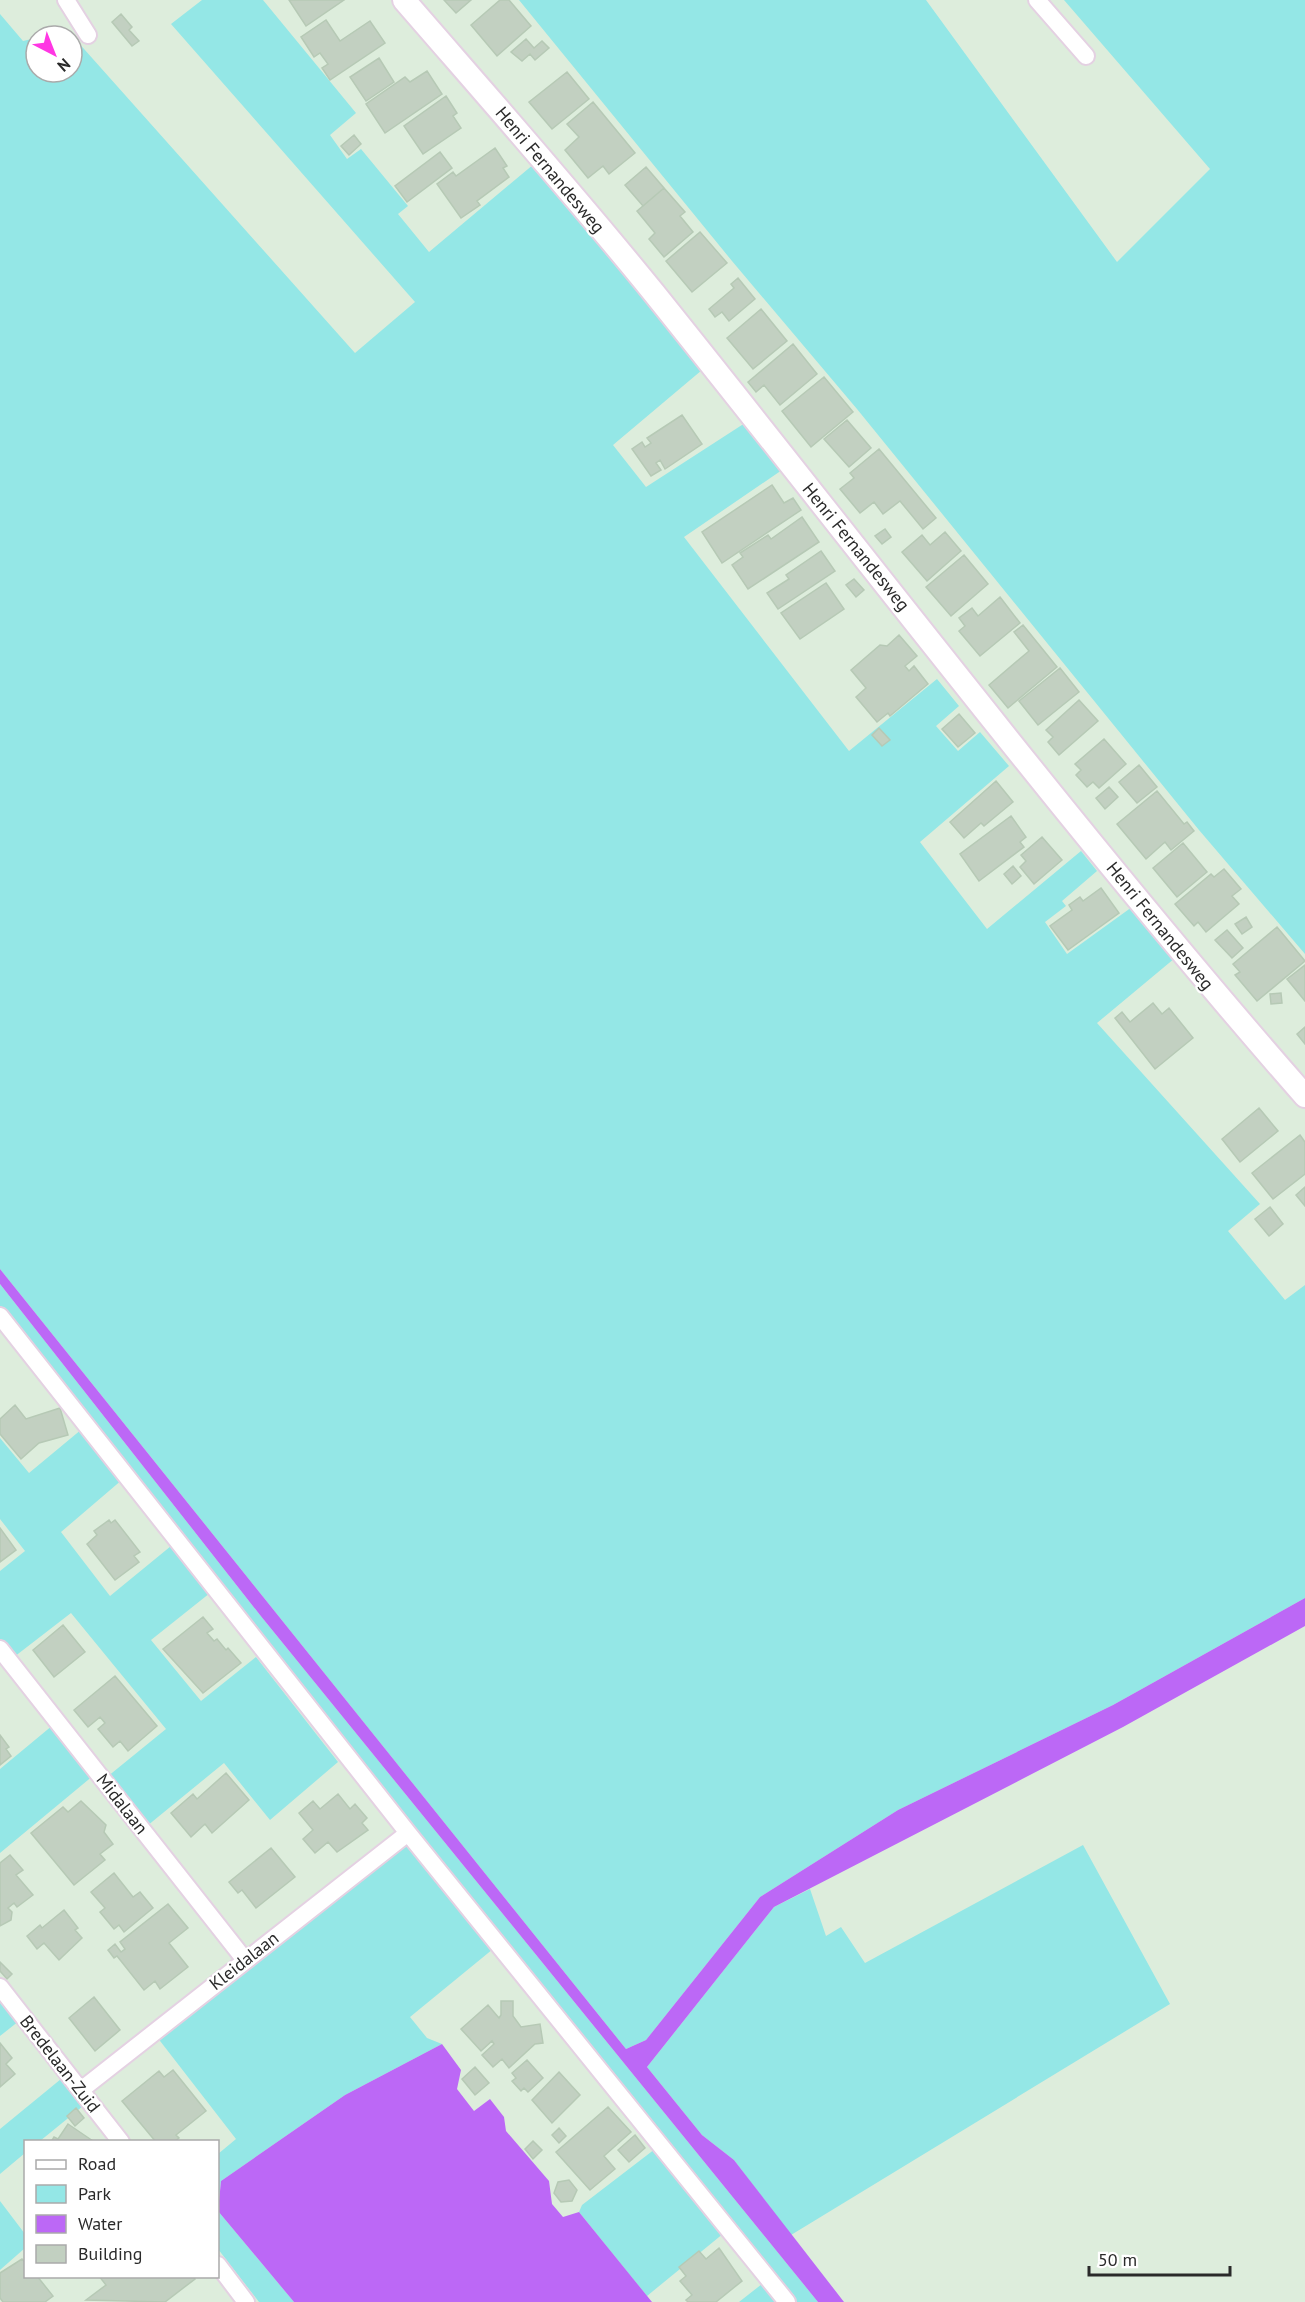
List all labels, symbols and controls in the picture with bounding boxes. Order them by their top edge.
north arrow [24,24,84,84]
text: N [53,54,75,76]
street label: Henri Fernandesweg [491,102,610,238]
street label: Henri Fernandesweg [798,478,915,615]
street label: Henri Fernandesweg [1102,857,1219,994]
street label: Midalaan [92,1769,153,1839]
street label: Kleidalaan [204,1926,283,1995]
street label: Bredelaan-Zuid [15,2010,106,2117]
legend [24,2140,219,2278]
text: Road [78,2152,116,2175]
text: Park [78,2182,111,2205]
text: Water [78,2212,122,2235]
scale bar [1089,2239,1230,2277]
text: Building [78,2242,142,2265]
text: 50 m [1098,2248,1137,2271]

